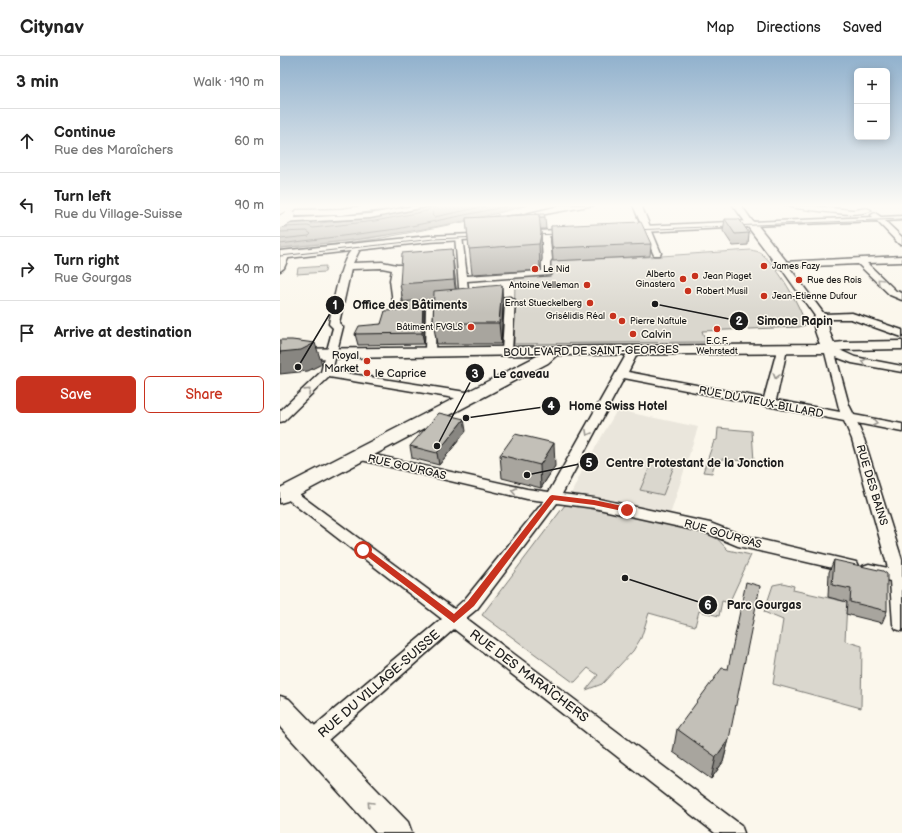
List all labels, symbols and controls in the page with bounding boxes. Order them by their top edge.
text: Citynav [20,16,84,39]
text: Map [706,19,734,36]
text: Directions [756,19,821,36]
text: Saved [843,19,882,36]
map controls [854,68,890,140]
button: + [854,68,890,104]
text: 3 min [16,72,59,92]
text: Walk · 190 m [193,74,264,90]
button: − [854,104,890,140]
text: Continue [54,123,116,142]
icon: ahead [16,130,38,152]
text: 60 m [234,133,264,149]
text: Rue des Maraîchers [54,142,173,158]
text: Turn left [54,187,111,206]
icon: left [16,194,38,216]
text: 90 m [235,197,264,213]
text: Rue du Village-Suisse [54,206,182,222]
text: Turn right [54,251,119,270]
icon: right [16,258,38,280]
text: 40 m [234,261,264,277]
marker: James Fazy [759,261,769,271]
place label: James Fazy [772,261,821,272]
marker: Le Nid [530,264,540,274]
place label: Le Nid [543,264,570,275]
place label: Alberto Ginastera [636,269,675,290]
text: Rue Gourgas [54,270,132,286]
marker: Jean Piaget [690,271,700,281]
place label: Jean Piaget [703,271,752,282]
marker: Alberto Ginastera [678,274,688,284]
marker: Rue des Rois [794,275,804,285]
place label: Rue des Rois [807,275,862,286]
one-way arrow [877,278,885,286]
place label: Antoine Velleman [509,280,579,291]
marker: Antoine Velleman [582,280,592,290]
marker: Robert Musil [683,286,693,296]
place label: Robert Musil [696,286,748,297]
marker: Jean-Etienne Dufour [759,291,769,301]
place label: Jean-Etienne Dufour [772,291,857,302]
callout: Office des Bâtiments [325,293,476,317]
text: 1 [332,298,338,313]
text: Office des Bâtiments [353,298,467,313]
place label: Ernst Stueckelberg [505,298,582,309]
marker: Ernst Stueckelberg [585,298,595,308]
callout: Simone Rapin [729,309,841,333]
place label: Grisélidis Réal [546,311,605,322]
marker: Grisélidis Réal [608,311,618,321]
text: 2 [735,314,743,329]
text: Simone Rapin [757,314,833,329]
marker: Pierre Naftule [617,316,627,326]
place label: Pierre Naftule [630,316,688,327]
icon: arrive [16,322,38,344]
place label: Bâtiment FVGLS [396,322,464,333]
marker: Bâtiment FVGLS [466,322,476,332]
text: Arrive at destination [54,323,192,342]
marker: E.C.F. Wehrstedt [712,324,722,334]
place label: Calvin [641,328,672,341]
marker: Calvin [628,329,638,339]
place label: E.C.F. Wehrstedt [696,336,738,357]
street label: BOULEVARD DE SAINT-GEORGES [503,343,679,359]
place label: Royal Market [324,349,360,375]
marker: Royal Market [362,356,372,366]
one-way arrow [861,358,867,367]
callout: Le caveau [465,361,558,385]
place label: le Caprice [375,367,427,380]
text: 3 [471,367,479,382]
text: Le caveau [493,367,549,382]
marker: le Caprice [362,368,372,378]
one-way arrow [772,373,780,379]
button: Save [16,376,136,413]
button: Share [144,376,264,413]
street label: RUE DU VIEUX-BILLARD [698,384,824,420]
one-way arrow [303,388,311,396]
callout: Home Swiss Hotel [541,394,676,418]
text: 4 [547,399,555,414]
text: Home Swiss Hotel [569,399,667,414]
one-way arrow [872,418,878,427]
one-way arrow [586,429,593,436]
street label: RUE DES BAINS [854,443,891,527]
callout: Centre Protestant de la Jonction [579,450,792,474]
street label: RUE GOURGAS [367,452,448,482]
text: 5 [586,456,593,471]
text: Centre Protestant de la Jonction [606,456,784,471]
one-way arrow [511,487,517,495]
route end [618,501,636,519]
street label: RUE GOURGAS [683,517,764,551]
route start [354,541,372,559]
callout: Parc Gourgas [698,593,809,617]
text: 6 [704,598,712,613]
text: Parc Gourgas [727,598,801,613]
street label: RUE DU VILLAGE-SUISSE [315,626,444,741]
street label: RUE DES MARAÎCHERS [466,626,592,726]
one-way arrow [368,802,375,809]

